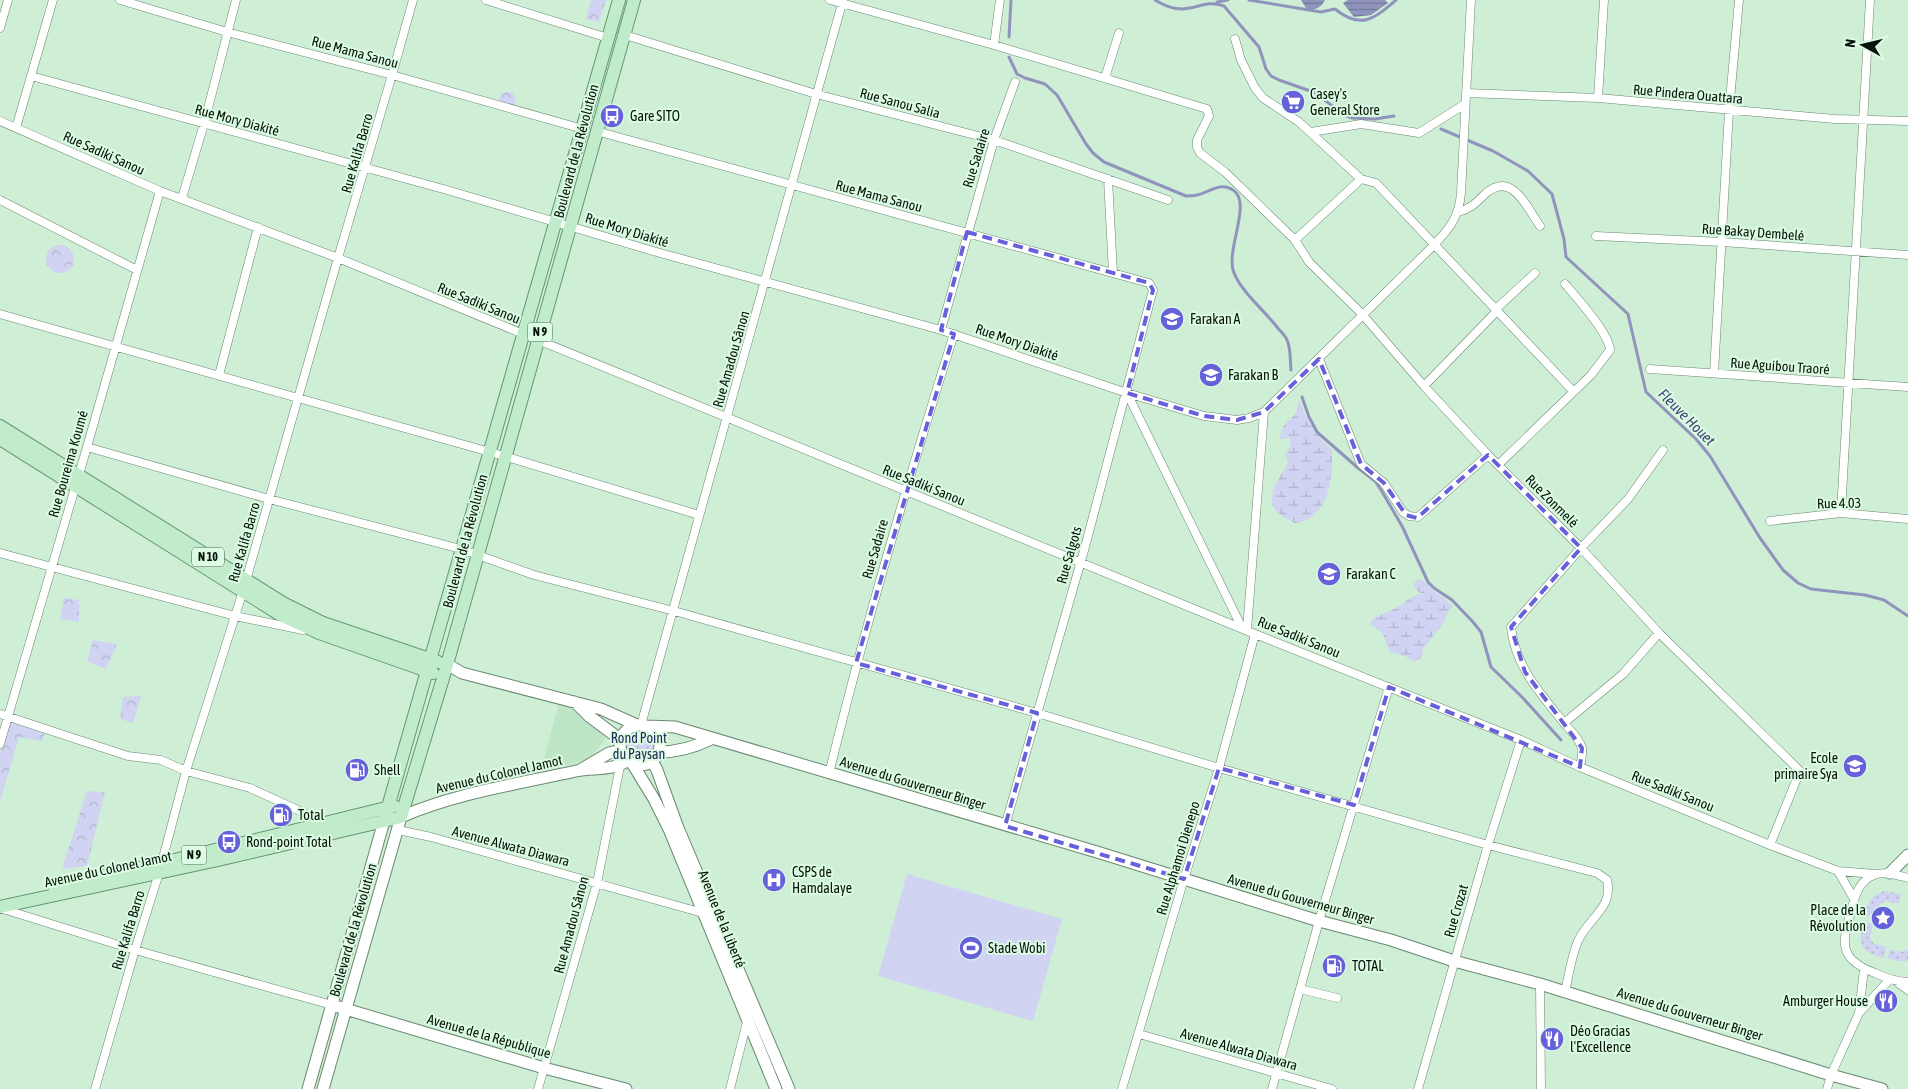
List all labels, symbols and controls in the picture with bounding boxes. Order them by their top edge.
north arrow [1838,20,1888,70]
street label: Rue Mama Sanou [310,33,400,71]
text: N [1842,38,1859,48]
street label: Rue Pindera Ouattara [1632,81,1744,107]
street label: Boulevard de la Révolution [550,82,602,220]
street label: Rue Sanou Salia [858,85,942,121]
place label: Casey's General Store [1310,86,1380,118]
supermarket icon: Casey's General Store [1280,89,1306,115]
street label: Rue Mory Diakité [193,101,281,139]
bus stop icon: Gare SITO [599,103,625,129]
place label: Gare SITO [630,108,680,124]
street label: Rue Kalifa Barro [338,111,376,195]
street label: Rue Sadaire [959,126,993,190]
street label: Rue Sadiki Sanou [61,128,147,178]
street label: Rue Mama Sanou [834,177,924,215]
street label: Rue Mory Diakité [583,210,671,250]
street label: Rue Bakay Dembelé [1701,220,1805,244]
street label: Rue Sadiki Sanou [435,279,523,327]
school or university icon: Farakan A [1159,306,1185,332]
street label: Rue Amadou Sânon [710,309,752,409]
place label: Farakan A [1190,311,1241,327]
street label: Rue Mory Diakité [973,320,1061,364]
road number: N 9 [528,322,552,342]
street label: Rue Aguibou Traoré [1730,355,1830,377]
school or university icon: Farakan B [1198,362,1224,388]
place label: Farakan B [1228,367,1279,383]
water label: Fleuve Houet [1655,385,1719,449]
street label: Rue Boureima Koumé [45,409,91,519]
street label: Rue Sadiki Sanou [880,461,968,509]
street label: Rue Zonmelé [1522,471,1582,531]
street label: Boulevard de la Révolution [439,472,491,610]
street label: Rue 4.03 [1817,495,1861,511]
street label: Rue Kalifa Barro [225,500,263,584]
street label: Rue Sadaire [859,517,891,581]
street label: Rue Salgots [1053,524,1085,586]
road number: N 10 [192,548,224,566]
school or university icon: Farakan C [1316,561,1342,587]
place label: Farakan C [1346,566,1397,582]
street label: Rue Sadiki Sanou [1255,613,1343,661]
park label: Rond Point du Paysan [611,730,667,762]
place label: Ecole primaire Sya [1774,750,1838,782]
street label: Avenue du Colonel Jamot [434,752,564,796]
street label: Avenue du Gouverneur Binger [838,753,989,813]
school or university icon: Ecole primaire Sya [1842,753,1868,779]
fuel station icon: Shell [344,757,370,783]
place label: Shell [374,762,401,778]
street label: Rue Sadiki Sanou [1629,767,1717,815]
street label: Rue Alphamoi Dienepo [1153,799,1203,917]
fuel station icon: Total [268,802,294,828]
place label: Total [298,807,324,823]
street label: Avenue Alwata Diawara [451,823,571,869]
bus stop icon: Rond-point Total [216,829,242,855]
place label: Rond-point Total [246,834,332,850]
road number: N 9 [182,846,206,864]
street label: Avenue du Colonel Jamot [43,848,173,890]
street label: Boulevard de la Révolution [326,861,380,999]
place label: CSPS de Hamdalaye [792,864,852,896]
hospital icon: CSPS de Hamdalaye [761,867,787,893]
street label: Avenue de la Liberté [695,868,749,970]
street label: Avenue du Gouverneur Binger [1226,870,1377,928]
street label: Rue Amadou Sânon [550,875,592,975]
street label: Rue Crozat [1441,883,1471,939]
street label: Rue Kalifa Barro [108,888,148,972]
place label: Place de la Révolution [1809,902,1866,934]
place icon: Place de la Révolution [1870,905,1896,931]
sports icon: Stade Wobi [958,935,984,961]
place label: Stade Wobi [988,940,1046,956]
fuel station icon: TOTAL [1321,953,1347,979]
place label: TOTAL [1352,958,1384,974]
street label: Avenue du Gouverneur Binger [1615,984,1766,1044]
restaurant icon: Amburger House [1873,988,1899,1014]
place label: Amburger House [1783,993,1868,1009]
street label: Avenue de la République [425,1011,553,1061]
place label: Déo Gracias l'Excellence [1570,1023,1631,1055]
street label: Avenue Alwata Diawara [1179,1025,1299,1073]
restaurant icon: Déo Gracias l'Excellence [1539,1026,1565,1052]

